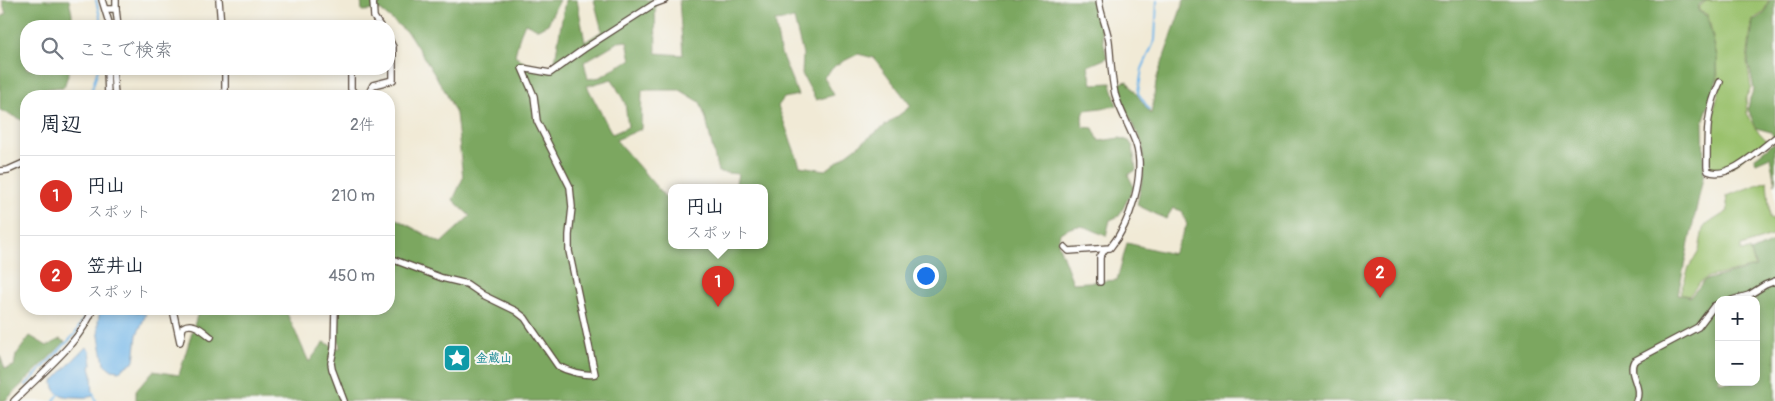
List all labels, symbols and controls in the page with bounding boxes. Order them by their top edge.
search box [20,20,395,75]
icon: search [38,34,66,62]
text: ここで検索 [78,38,173,62]
text: 周辺 [40,111,82,138]
text: 2件 [350,115,375,135]
text: 円山 [87,174,125,198]
popup [668,184,768,249]
text: 1 [53,186,59,206]
text: 210 m [331,186,375,206]
text: 円山 [686,195,724,219]
text: スポット [87,202,151,222]
text: スポット [686,223,750,243]
text: 笠井山 [87,254,144,278]
pin: 2 [1364,257,1396,298]
your location [913,263,939,289]
text: 2 [52,266,60,286]
text: 450 m [328,266,375,286]
pin: 1 [702,266,734,307]
text: スポット [87,282,151,302]
map controls [1715,296,1760,386]
button: + [1715,296,1760,341]
button: − [1715,341,1760,386]
place icon: 金蔵山 [442,343,472,373]
place label: 金蔵山 [476,351,512,366]

